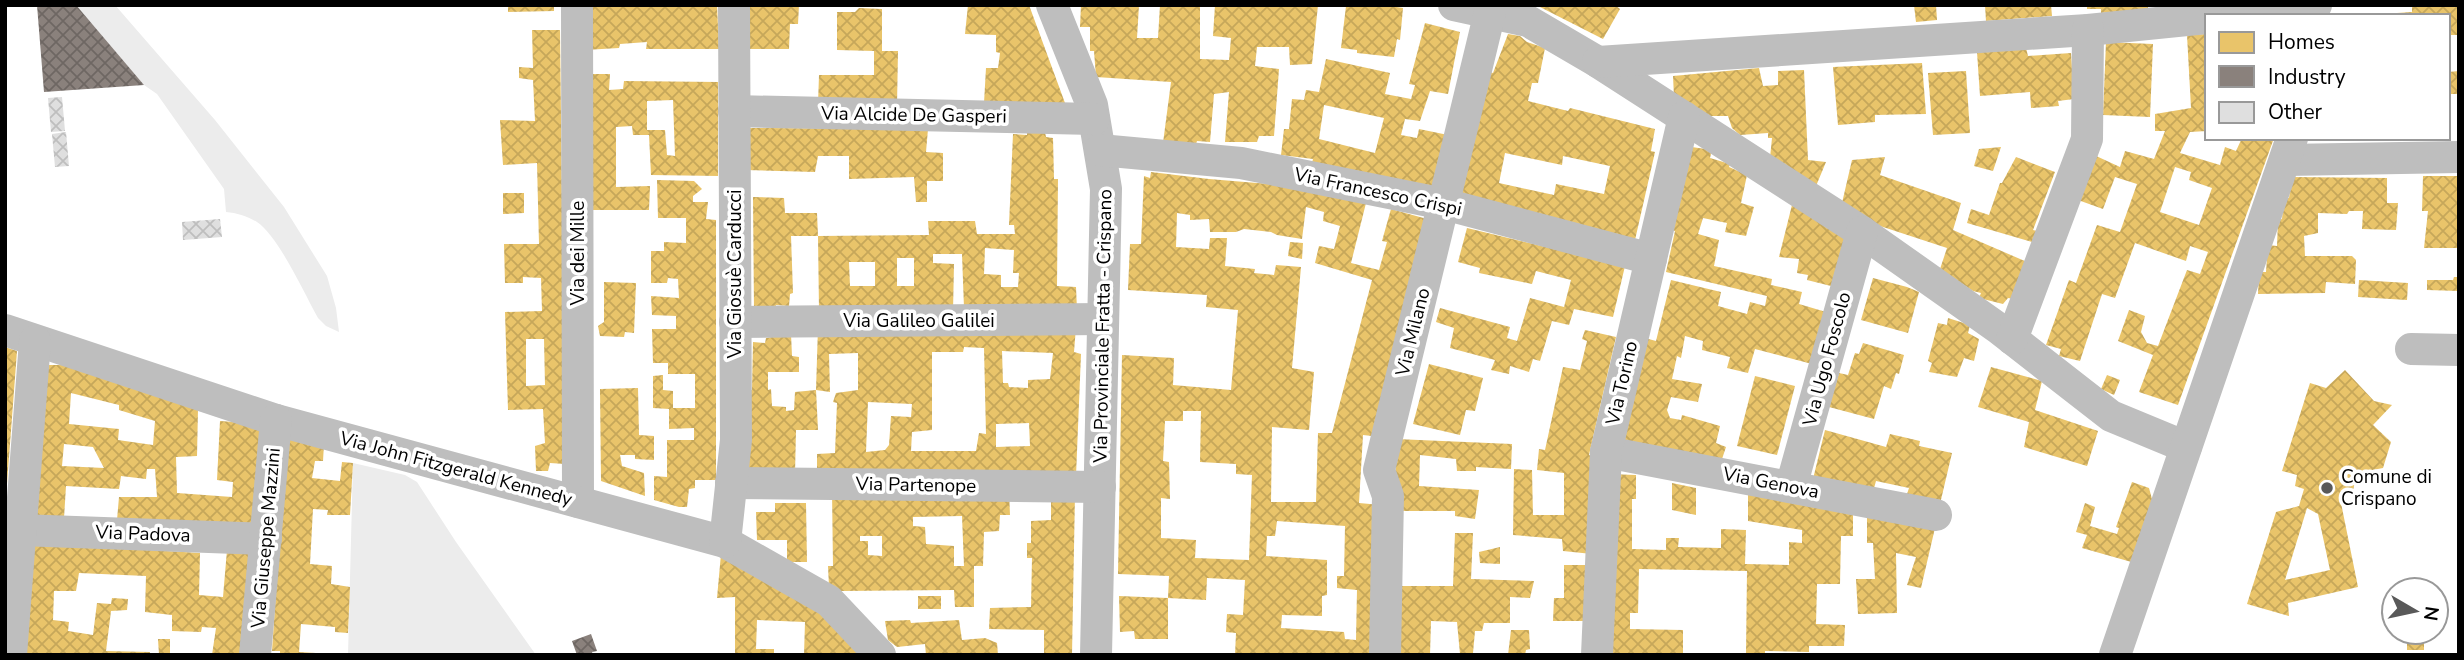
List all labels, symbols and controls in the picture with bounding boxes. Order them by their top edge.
legend [2205,14,2450,140]
text: Homes [2268,28,2335,56]
text: Industry [2268,63,2346,91]
text: Other [2268,98,2323,126]
street label: Via Alcide De Gasperi [820,100,1007,130]
street label: Via Francesco Crispi [1291,161,1464,222]
street label: Via Provinciale Fratta - Crispano [1088,189,1118,464]
street label: Via Giosuè Carducci [722,190,748,359]
street label: Via dei Mille [565,201,591,306]
street label: Via Milano [1389,285,1437,380]
street label: Via Ugo Foscolo [1796,289,1857,430]
street label: Via Galileo Galilei [842,308,995,334]
street label: Via Torino [1599,338,1644,429]
street label: Via John Fitzgerald Kennedy [336,425,575,513]
street label: Via Giuseppe Mazzini [245,447,287,630]
street label: Via Genova [1720,461,1821,505]
place label: Comune di Crispano [2341,464,2432,512]
street label: Via Partenope [854,471,977,499]
marker: Comune di Crispano [2319,480,2335,496]
street label: Via Padova [94,519,191,549]
north arrow [2380,576,2450,646]
text: N [2417,604,2445,623]

